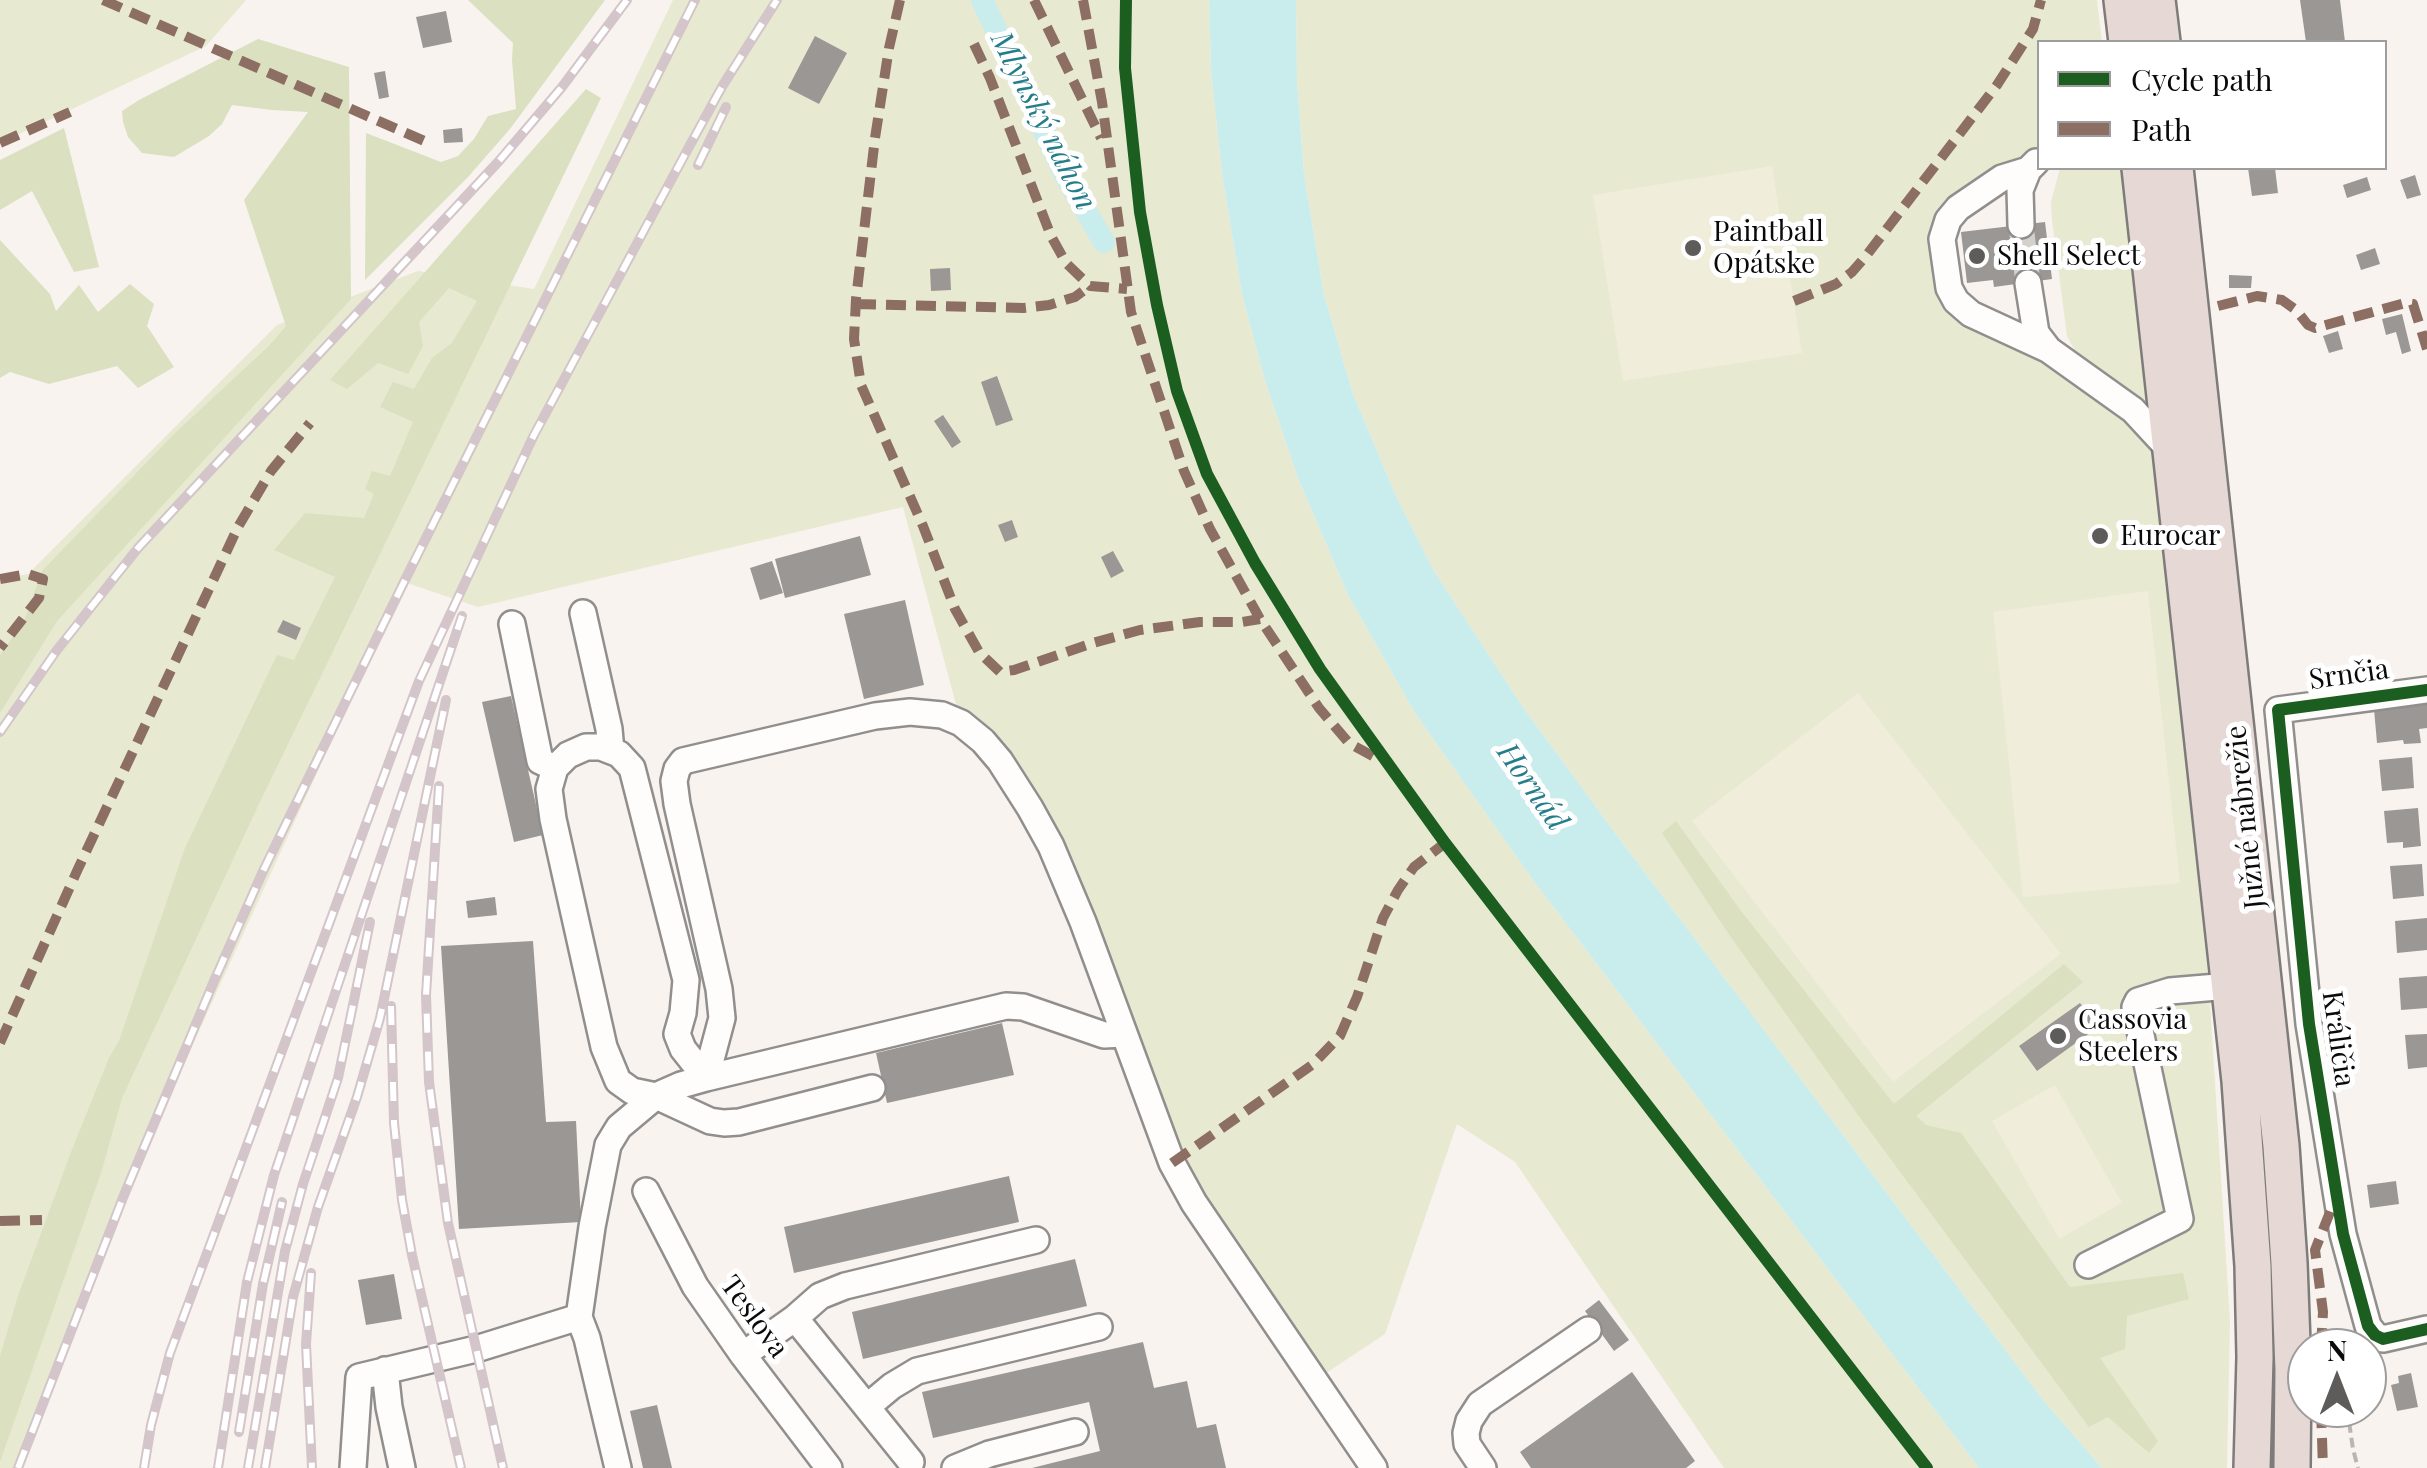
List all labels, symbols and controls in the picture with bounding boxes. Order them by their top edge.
water label: Mlynský náhon [982,26,1104,216]
legend [2037,40,2387,170]
text: Cycle path [2131,59,2273,99]
text: Path [2131,109,2192,149]
place label: Paintball Opátske [1713,215,1824,281]
marker: Paintball Opátske [1682,237,1704,259]
place label: Shell Select [1997,239,2140,273]
marker: Shell Select [1966,245,1988,267]
place label: Eurocar [2120,519,2221,553]
marker: Eurocar [2089,525,2111,547]
street label: Srnčia [2307,653,2391,697]
street label: Južné nábrežie [2220,724,2272,910]
water label: Hornád [1489,736,1575,838]
street label: Králičia [2315,989,2361,1089]
place label: Cassovia Steelers [2078,1003,2187,1069]
marker: Cassovia Steelers [2047,1025,2069,1047]
street label: Teslova [713,1269,795,1365]
north arrow [2287,1328,2387,1428]
text: N [2327,1331,2347,1368]

